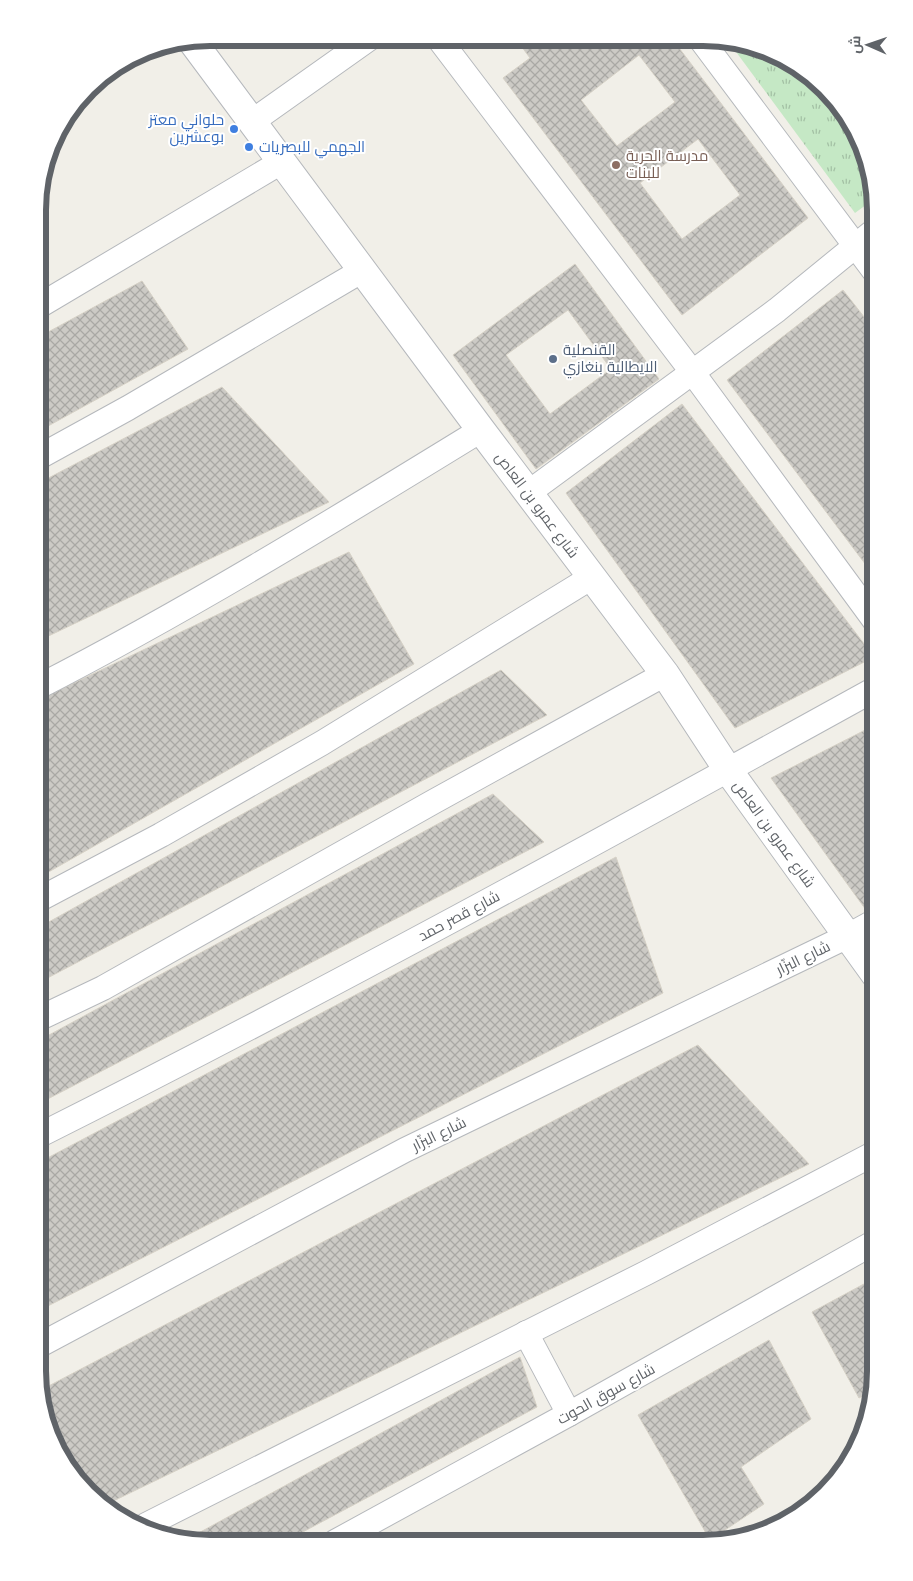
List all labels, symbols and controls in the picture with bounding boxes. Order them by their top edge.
north arrow [843,20,893,70]
text: ش [846,35,864,54]
place label: حلواني معتز بوعشرين [148,110,224,147]
marker: حلواني معتز بوعشرين [228,123,240,135]
place label: الجهمي للبصريات [259,137,365,159]
marker: الجهمي للبصريات [243,141,255,153]
place label: مدرسة الحرية للبنات [626,146,708,182]
marker: مدرسة الحرية للبنات [610,159,622,171]
place label: القنصلية الايطالية بنغازي [563,340,658,379]
marker: القنصلية الايطالية بنغازي [547,353,559,365]
street label: شارع عمرو بن العاص [490,448,583,563]
street label: شارع عمرو بن العاص [728,776,820,892]
street label: شارع قصر حمد [415,886,504,947]
street label: شارع البزّار [772,936,834,981]
street label: شارع البزّار [408,1112,470,1157]
street label: شارع سوق الحوت [553,1359,659,1430]

